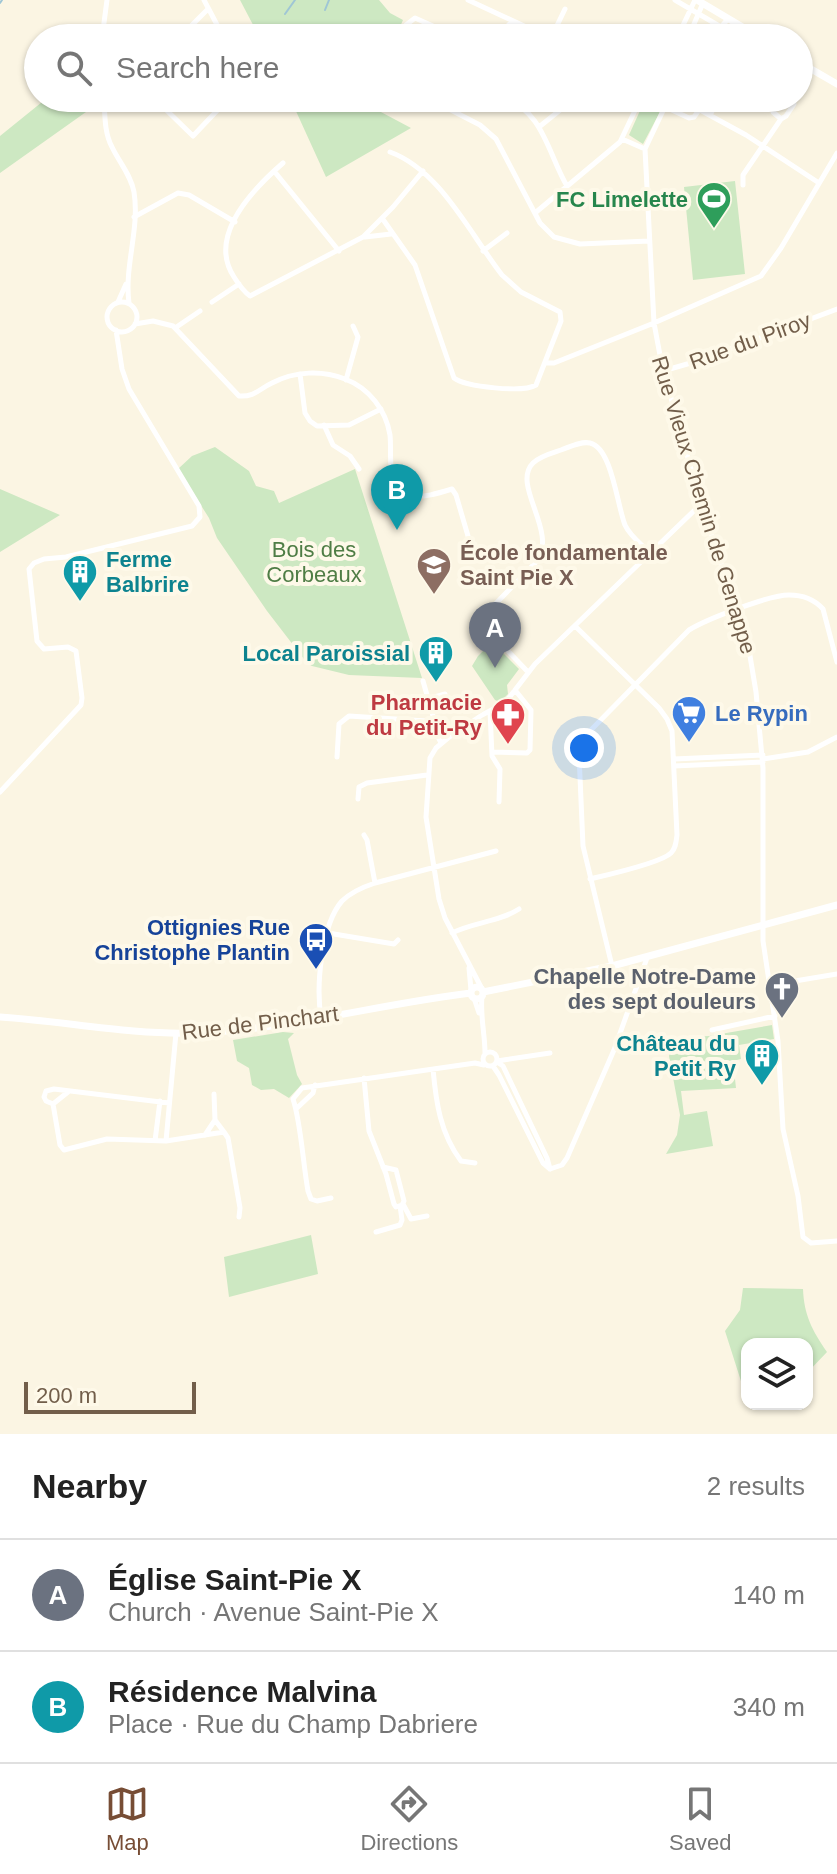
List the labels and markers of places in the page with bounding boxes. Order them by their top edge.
sports icon: FC Limelette [695,180,733,230]
place label: FC Limelette [556,187,688,212]
pin: B [371,464,423,530]
place label: École fondamentale Saint Pie X [460,540,668,590]
school or university icon: École fondamentale Saint Pie X [415,546,453,596]
place label: Ferme Balbrire [106,547,189,597]
building icon: Ferme Balbrire [61,553,99,603]
pin: A [469,602,521,668]
building icon: Local Paroissial [417,634,455,684]
place label: Local Paroissial [242,641,410,666]
place label: Pharmacie du Petit-Ry [366,690,483,740]
supermarket icon: Le Rypin [670,694,708,744]
pharmacy icon: Pharmacie du Petit-Ry [489,696,527,746]
place label: Le Rypin [715,701,808,726]
place label: Ottignies Rue Christophe Plantin [94,915,290,965]
bus stop icon: Ottignies Rue Christophe Plantin [297,921,335,971]
place label: Chapelle Notre-Dame des sept douleurs [533,964,756,1014]
church icon: Chapelle Notre-Dame des sept douleurs [763,970,801,1020]
place label: Château du Petit Ry [616,1031,737,1081]
building icon: Château du Petit Ry [743,1037,781,1087]

